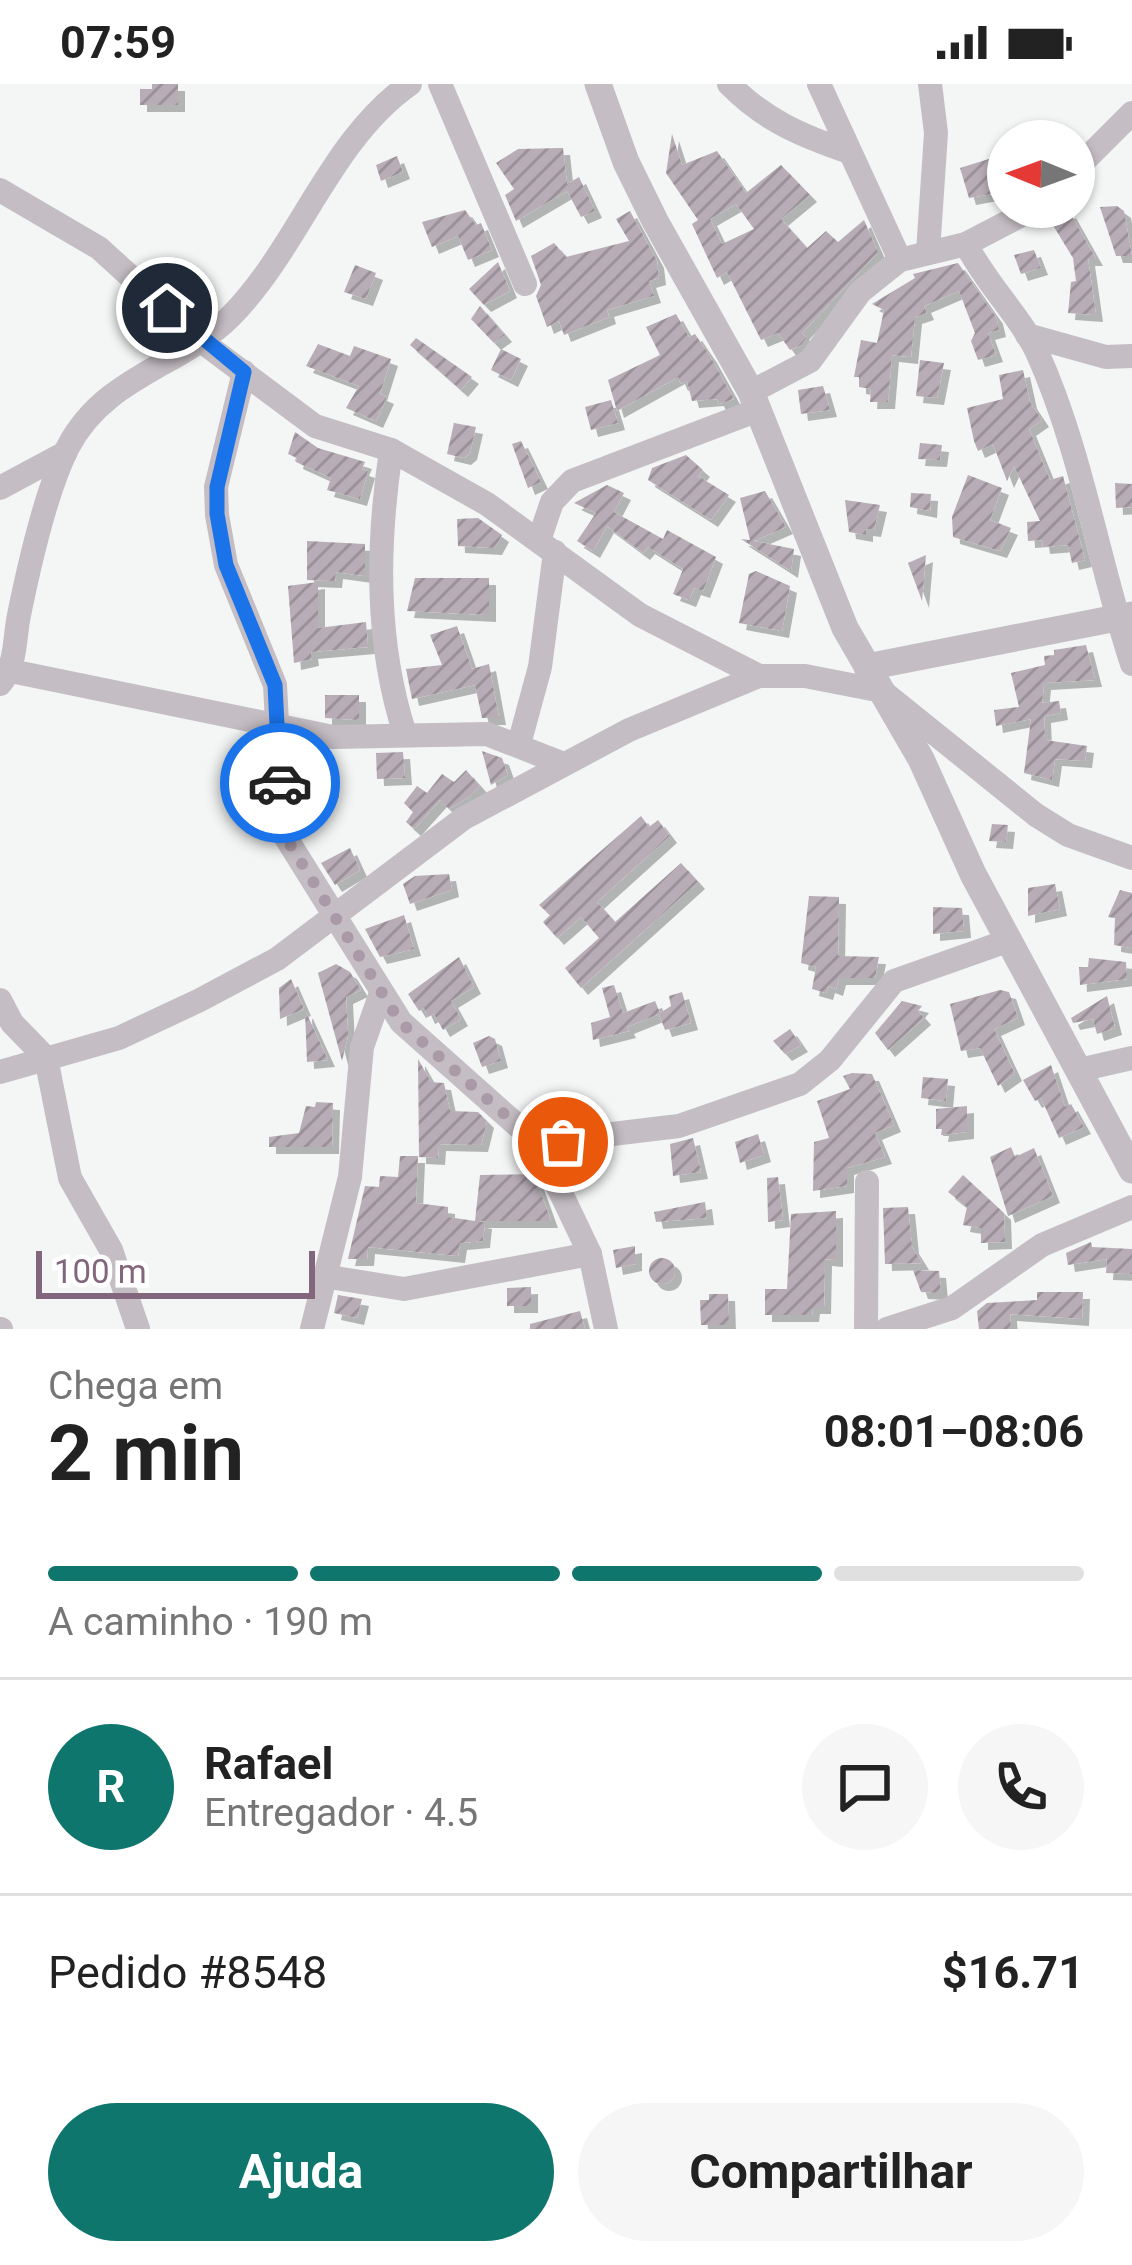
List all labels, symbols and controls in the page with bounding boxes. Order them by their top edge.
text: 07:59 [60,16,176,69]
north arrow [987,120,1095,228]
map controls [987,120,1095,228]
pin [116,257,218,359]
icon: home [134,275,200,341]
courier [220,723,340,843]
icon: car [247,750,313,816]
pin [512,1091,614,1193]
icon: bag [530,1109,596,1175]
scale bar [36,1245,315,1298]
text: 100 m [54,1252,147,1291]
text: Chega em [48,1363,223,1409]
text: 08:01–08:06 [824,1405,1084,1458]
text: 2 min [48,1408,244,1499]
text: A caminho · 190 m [48,1599,373,1645]
button: chat [802,1724,928,1850]
button: phone [958,1724,1084,1850]
text: Rafael [204,1737,333,1790]
text: R [97,1760,125,1813]
text: Entregador · 4.5 [204,1790,478,1836]
text: Pedido #8548 [48,1946,327,1999]
text: $16.71 [942,1946,1084,1999]
button: Ajuda [48,2103,554,2241]
button: Compartilhar [578,2103,1084,2241]

